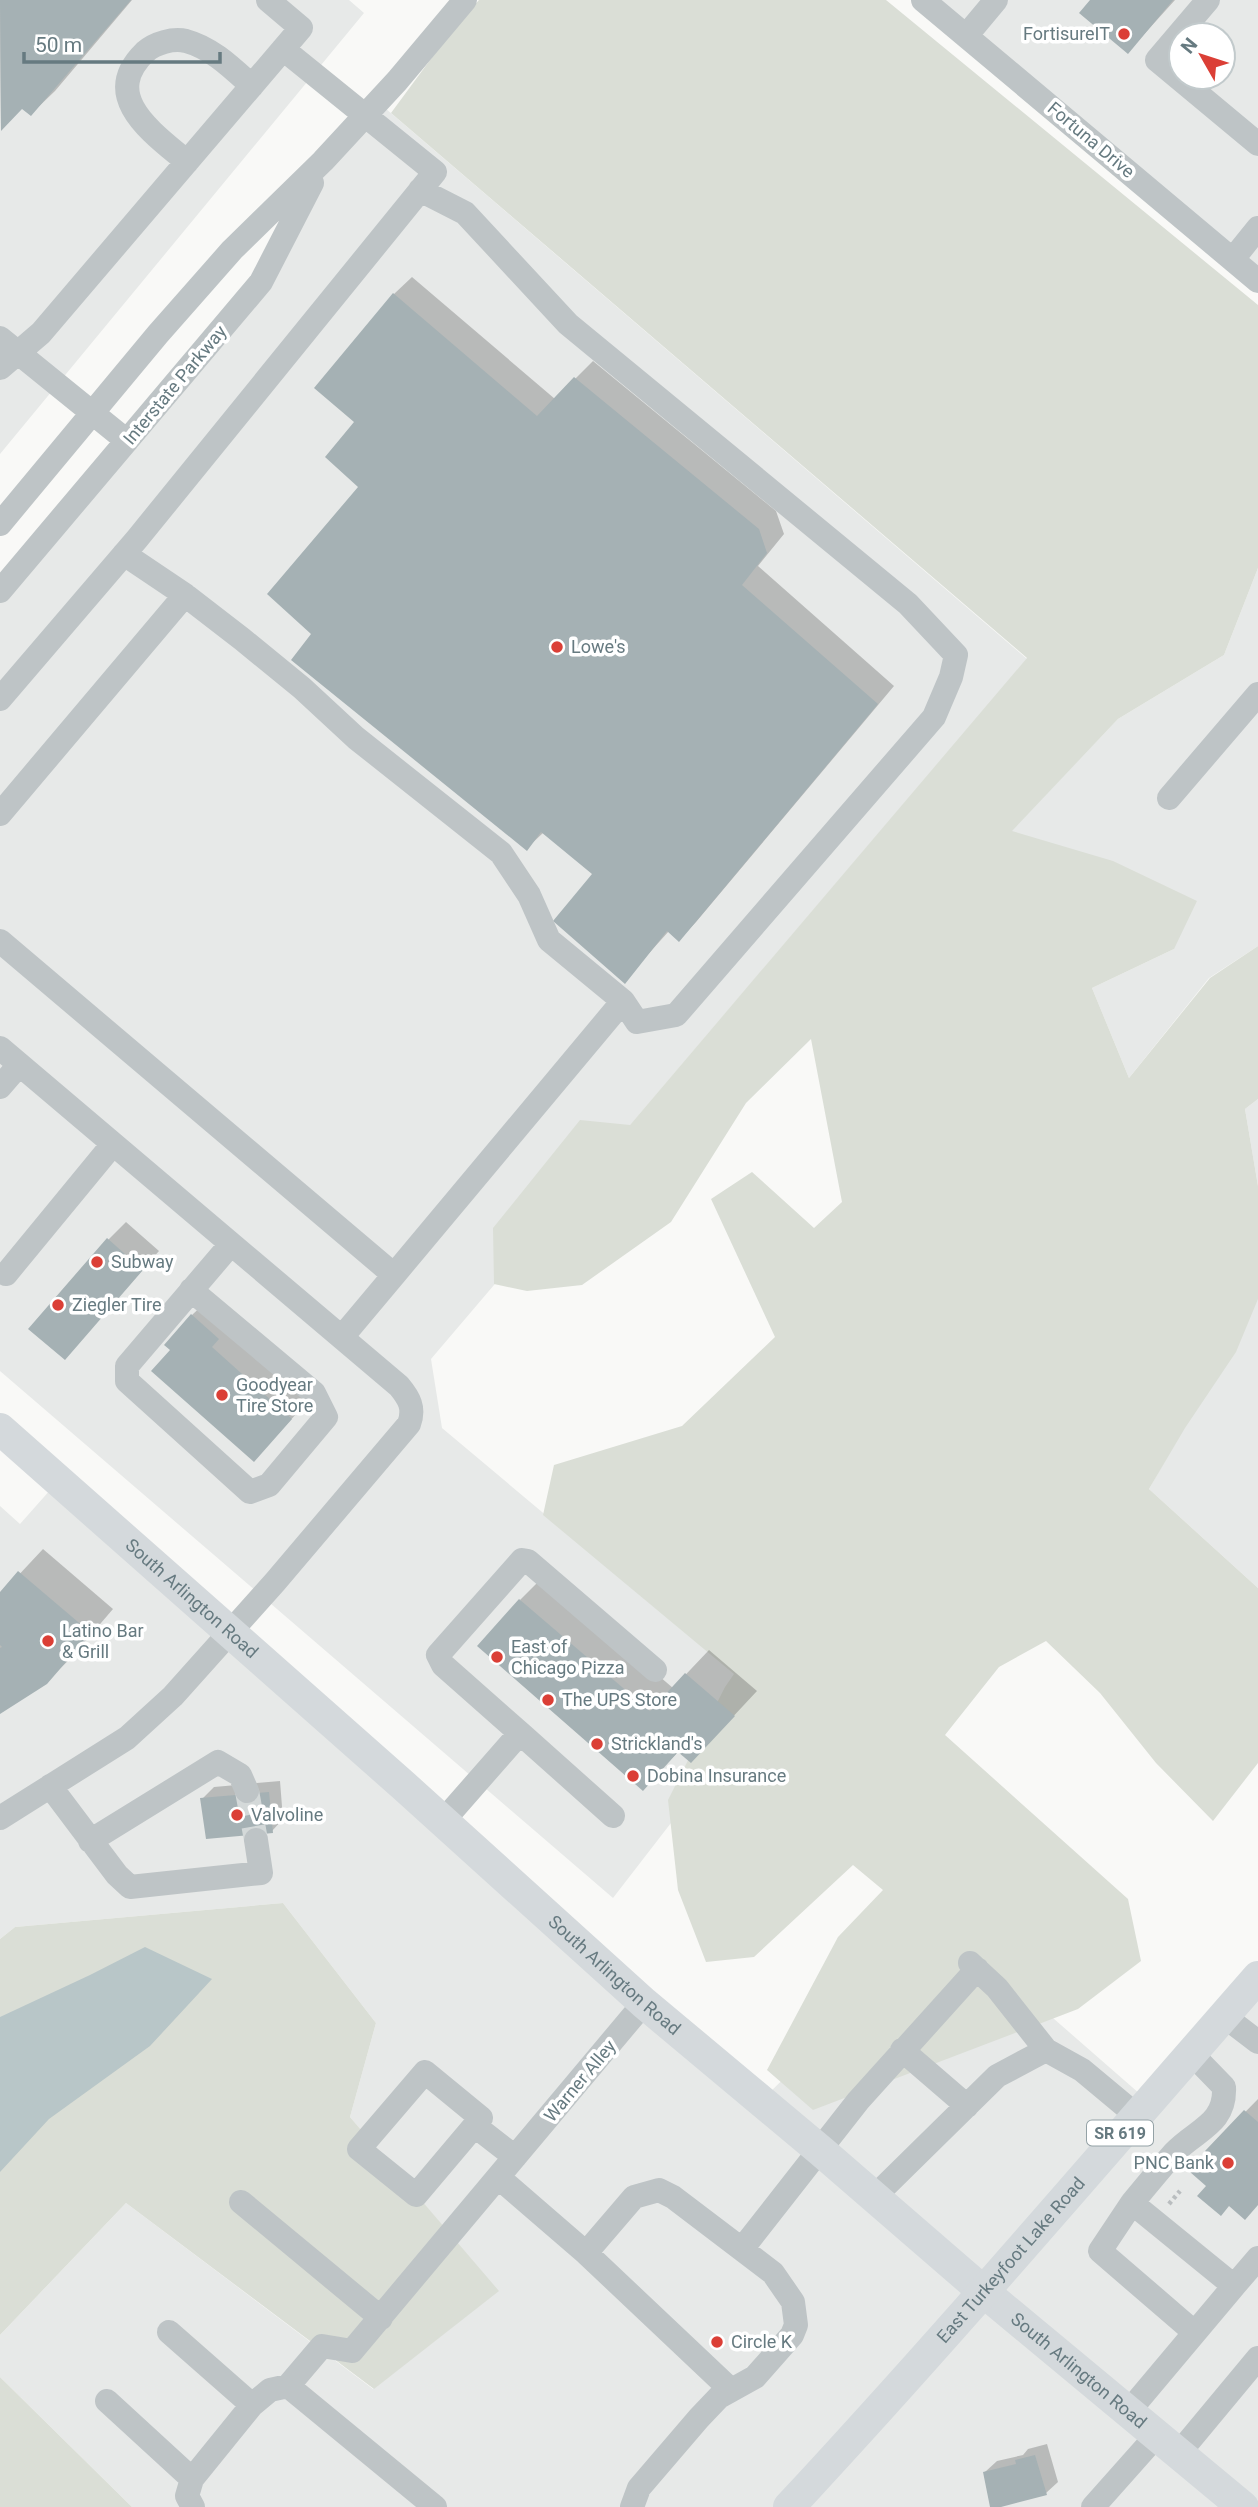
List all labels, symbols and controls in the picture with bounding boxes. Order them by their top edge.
scale bar [24,21,220,65]
north arrow [1167,21,1237,91]
place label: FortisureIT [1023,23,1110,44]
marker: FortisureIT [1116,26,1132,42]
text: 50 m [35,33,82,57]
text: N [1176,33,1202,58]
street label: Fortuna Drive [1044,97,1139,182]
street label: Interstate Parkway [119,320,231,449]
place label: Lowe's [571,636,626,657]
marker: Lowe's [549,639,565,655]
place label: Subway [111,1251,174,1272]
marker: Subway [89,1254,105,1270]
place label: Ziegler Tire [72,1294,162,1315]
marker: Ziegler Tire [50,1297,66,1313]
place label: Goodyear Tire Store [236,1374,313,1416]
marker: Goodyear Tire Store [214,1387,230,1403]
street label: South Arlington Road [122,1534,263,1662]
place label: Latino Bar & Grill [62,1620,144,1662]
marker: Latino Bar & Grill [40,1633,56,1649]
place label: East of Chicago Pizza [511,1636,624,1678]
marker: East of Chicago Pizza [489,1649,505,1665]
place label: The UPS Store [562,1689,677,1710]
marker: The UPS Store [540,1692,556,1708]
place label: Strickland's [611,1733,703,1754]
marker: Strickland's [589,1736,605,1752]
place label: Dobina Insurance [647,1765,786,1786]
marker: Dobina Insurance [625,1768,641,1784]
place label: Valvoline [251,1804,323,1825]
marker: Valvoline [229,1807,245,1823]
street label: South Arlington Road [544,1911,685,2039]
street label: Warner Alley [539,2035,620,2126]
road number: SR 619 [1087,2120,1153,2146]
place label: PNC Bank [1134,2152,1215,2173]
marker: PNC Bank [1220,2155,1236,2171]
street label: East Turkeyfoot Lake Road [932,2173,1089,2347]
street label: South Arlington Road [1007,2308,1151,2432]
place label: Circle K [731,2331,793,2352]
marker: Circle K [709,2334,725,2350]

